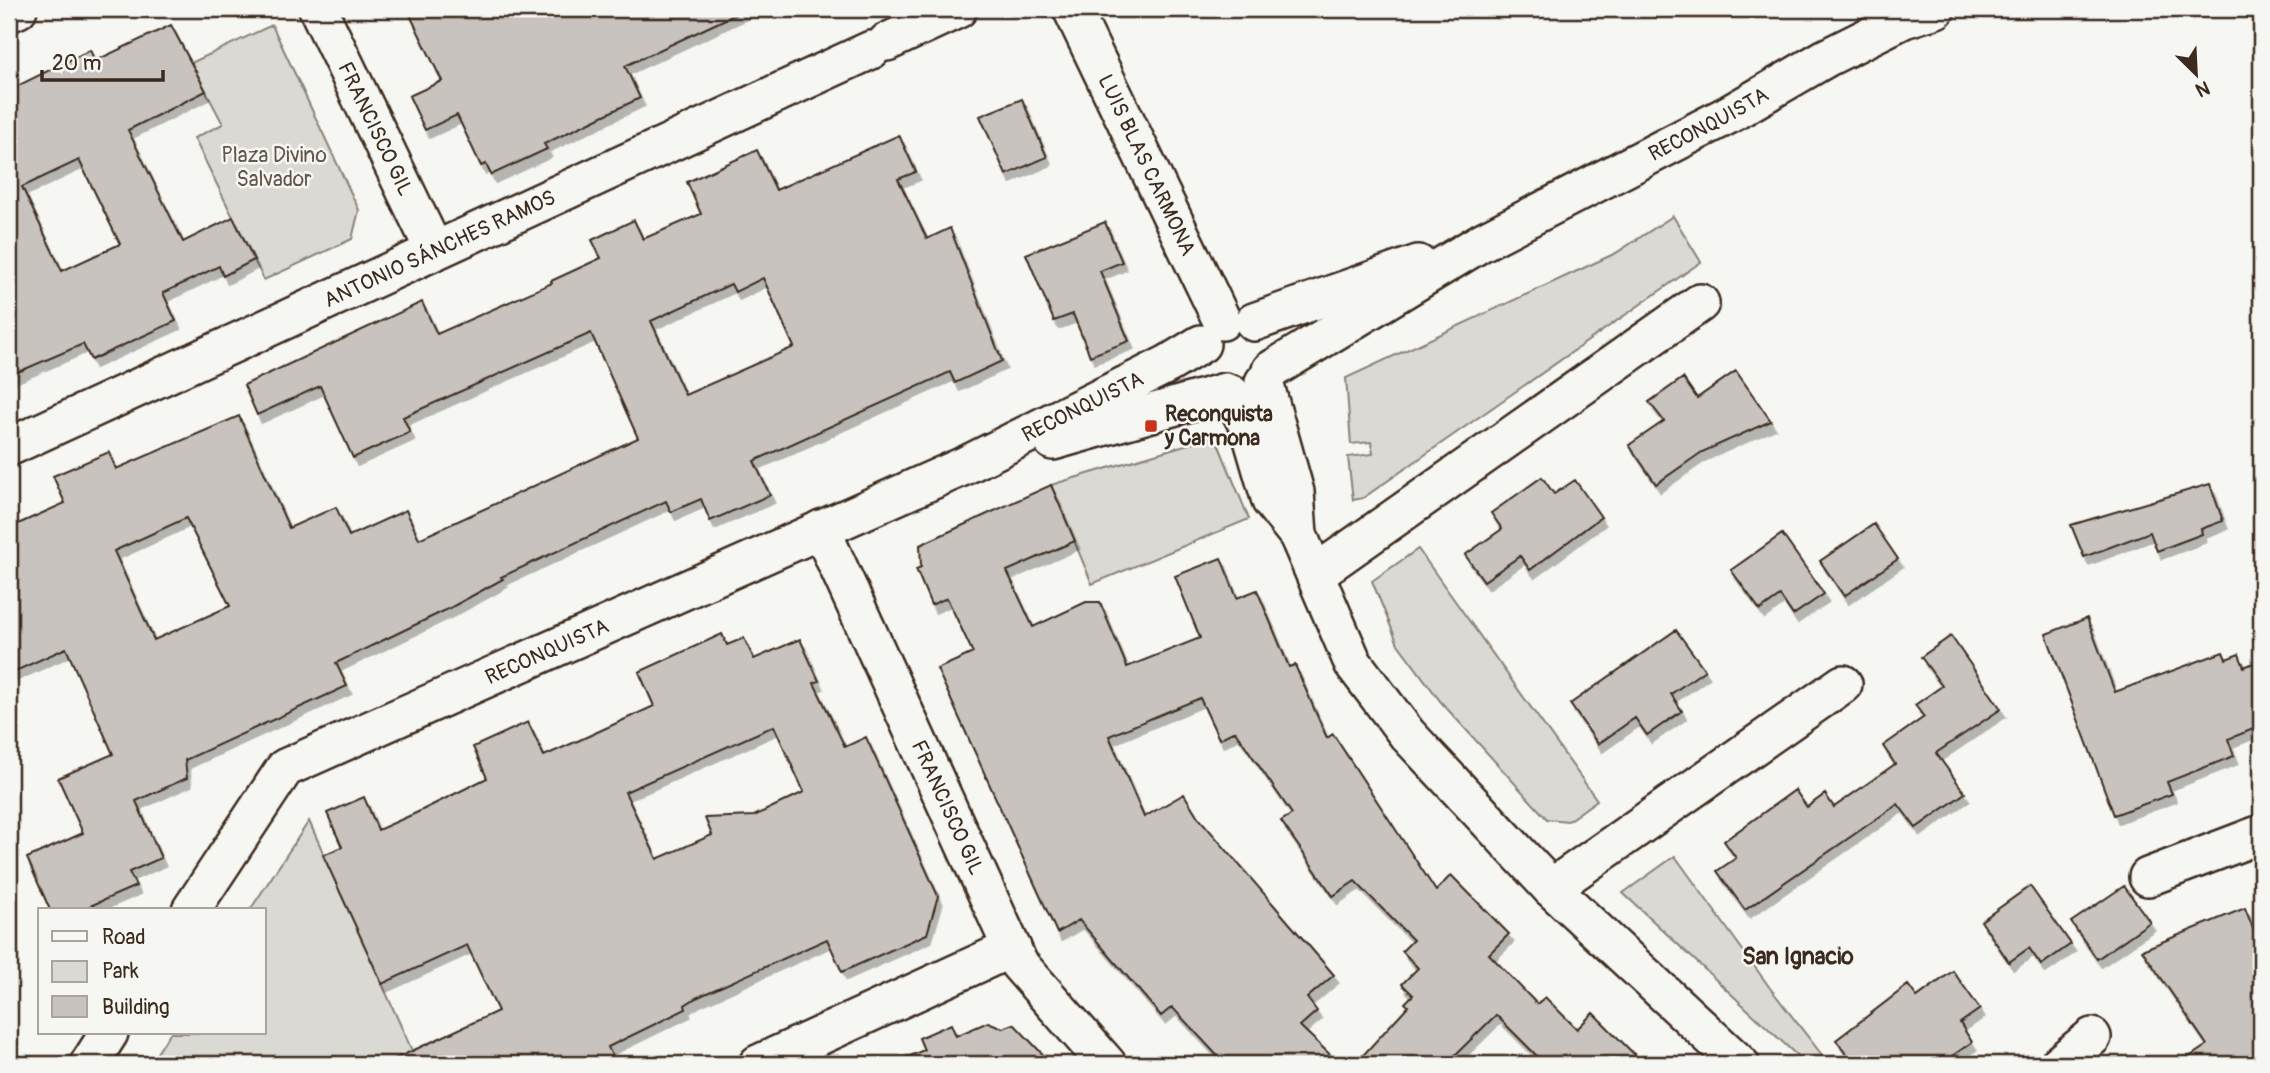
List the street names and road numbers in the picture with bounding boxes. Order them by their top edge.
street label: FRANCISCO GIL [331,58,419,201]
street label: LUIS BLAS CARMONA [1091,70,1202,260]
street label: RECONQUISTA [1644,81,1774,168]
street label: ANTONIO SÁNCHES RAMOS [320,184,560,314]
street label: RECONQUISTA [1018,365,1148,449]
street label: RECONQUISTA [481,613,613,691]
street label: FRANCISCO GIL [905,736,990,880]

